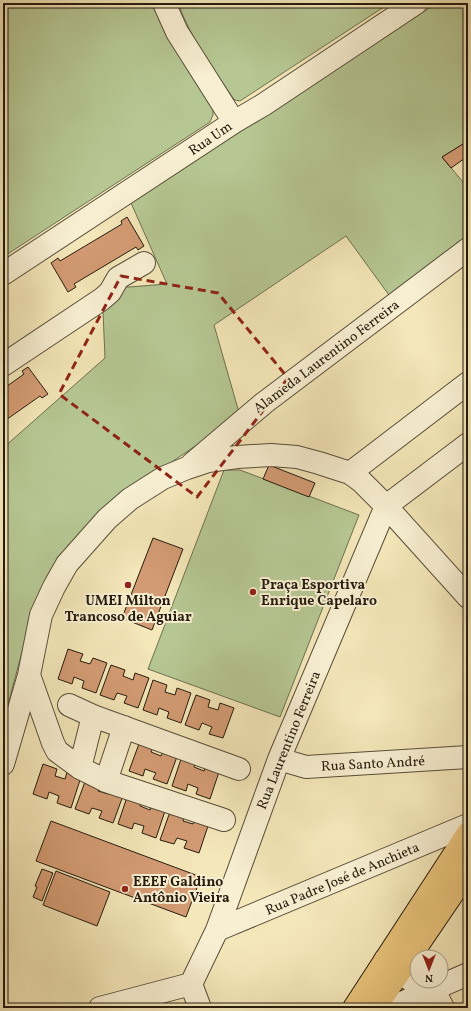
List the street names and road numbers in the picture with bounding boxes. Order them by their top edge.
street label: Rua Um [185,118,237,161]
street label: Alameda Laurentino Ferreira [250,296,404,418]
street label: Rua Laurentino Ferreira [253,668,326,813]
street label: Rua Santo André [321,752,426,777]
street label: Rua Padre José de Anchieta [263,838,423,920]

